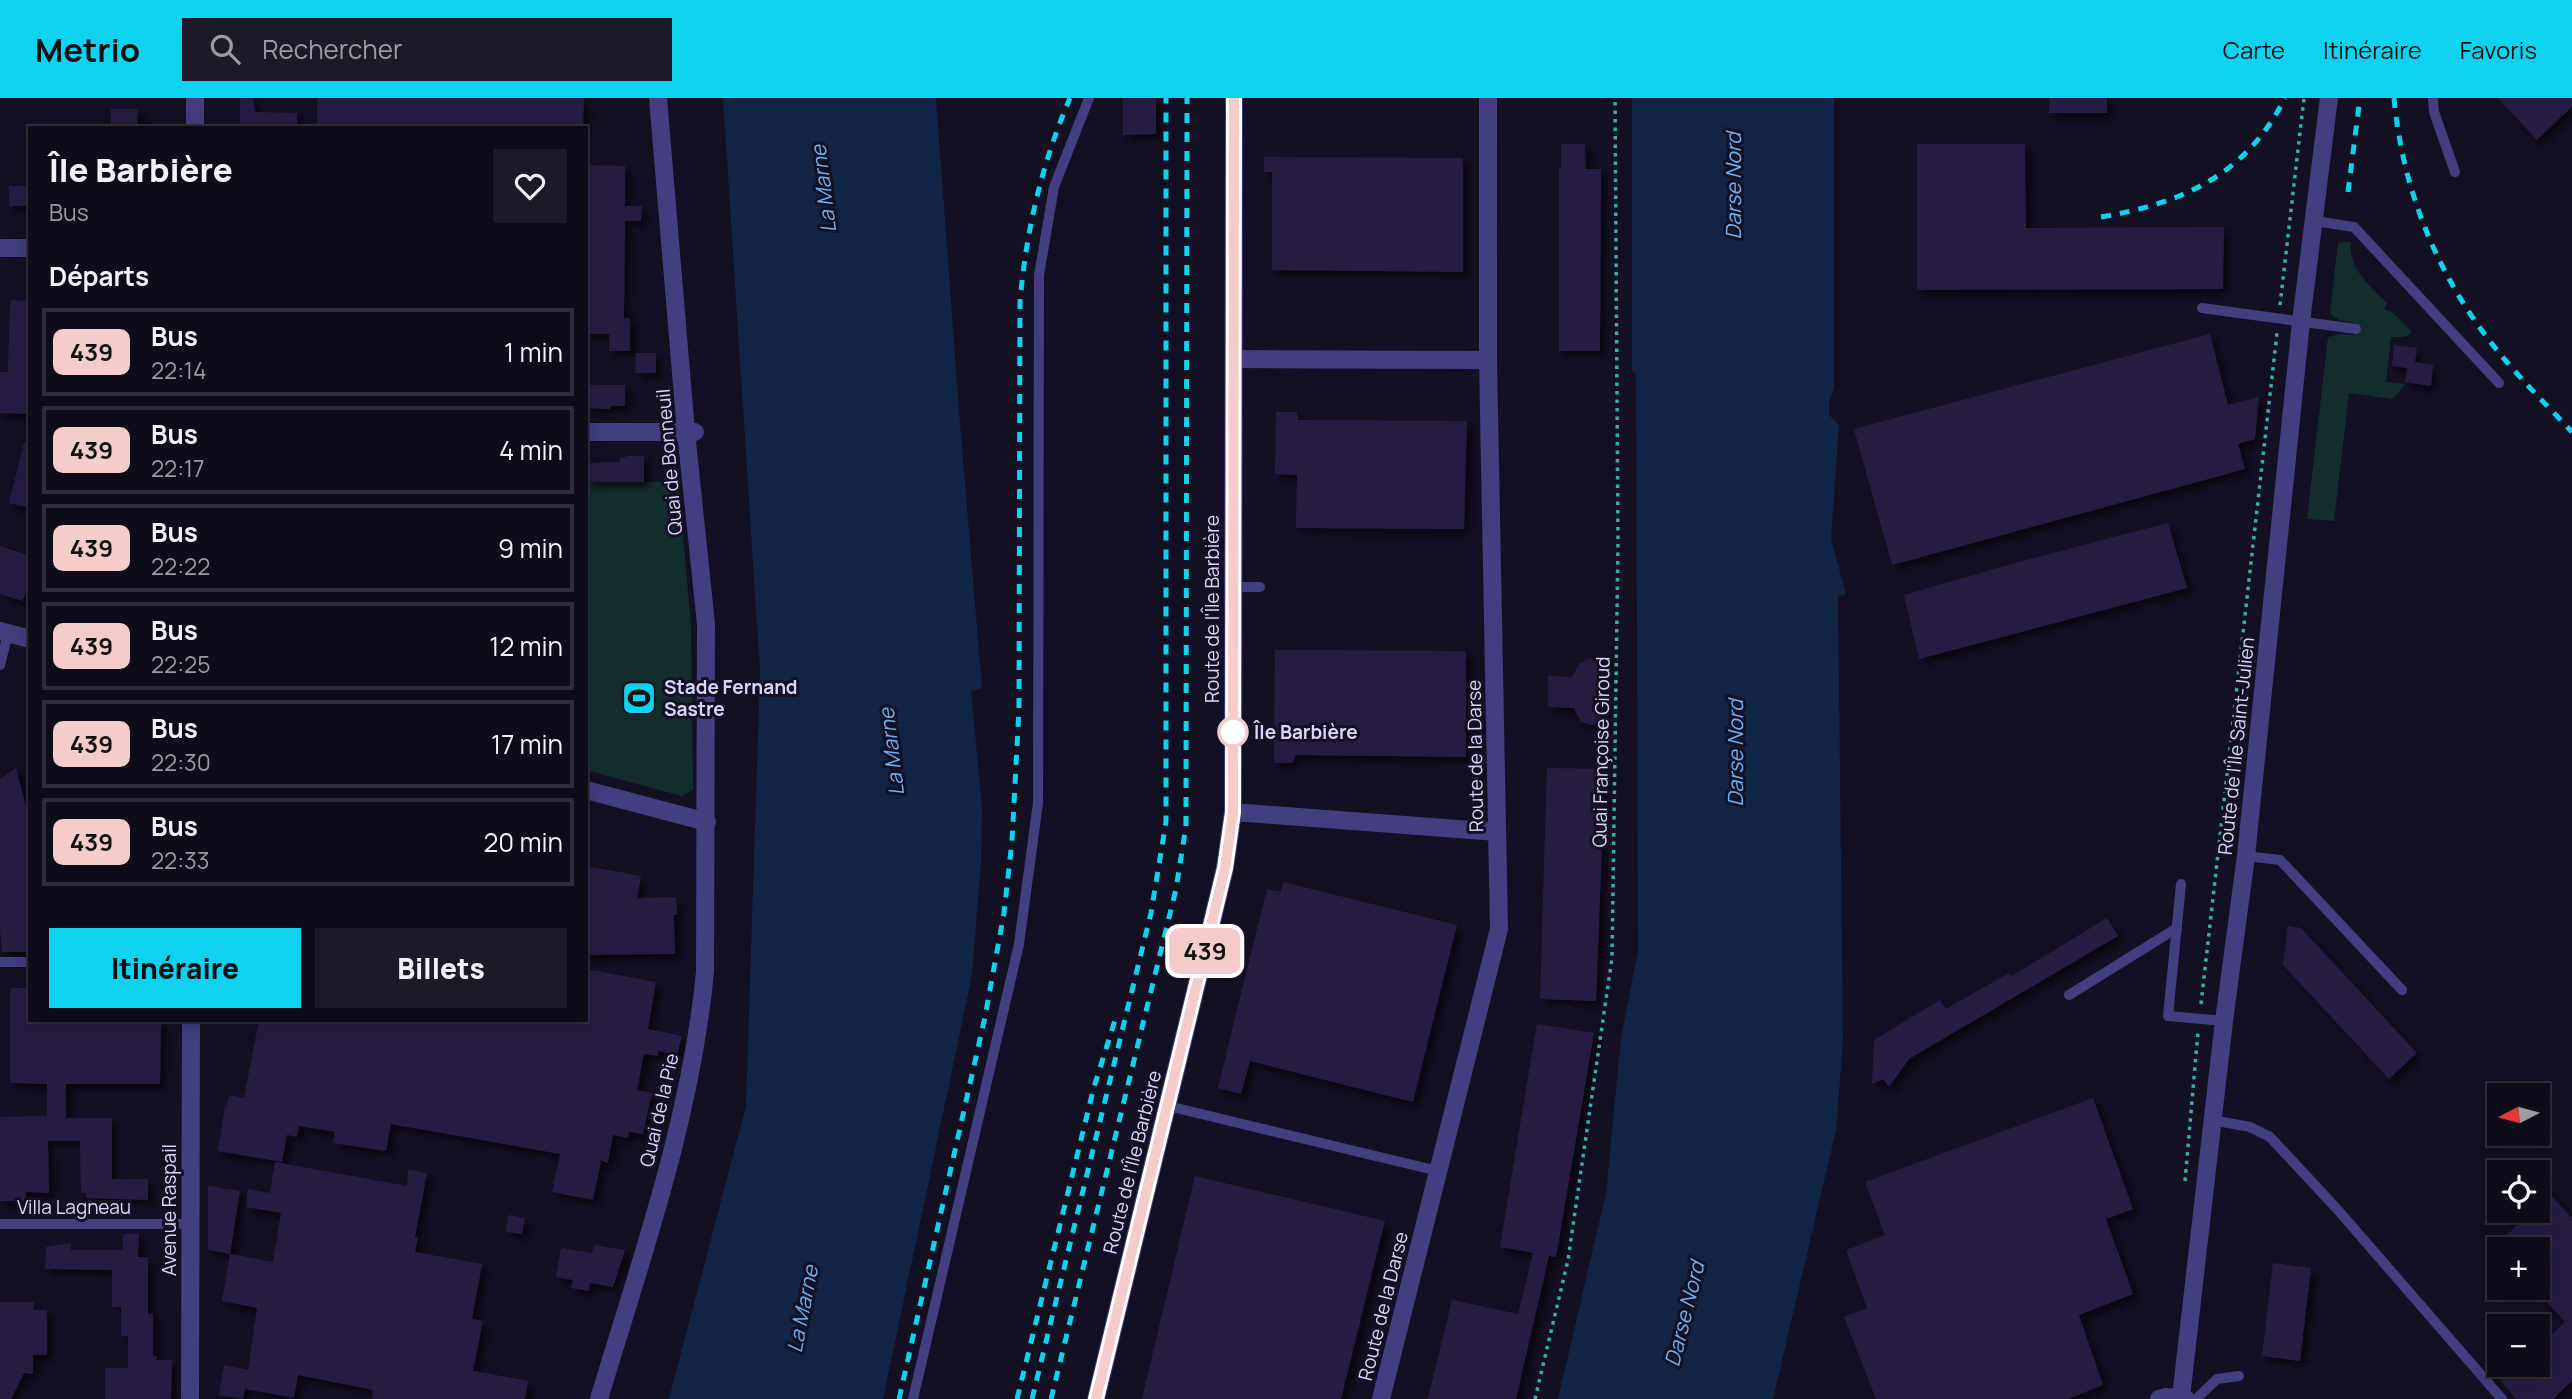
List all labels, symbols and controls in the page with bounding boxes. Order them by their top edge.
search box [182,18,672,81]
text: Metrio [35,27,140,72]
icon: search [206,30,244,68]
text: Rechercher [262,31,402,67]
text: Carte [2223,33,2285,66]
text: Itinéraire [2323,33,2422,66]
text: Favoris [2460,33,2537,66]
water label: Darse Nord [1719,130,1747,240]
water label: La Marne [804,142,842,234]
text: Île Barbière [49,147,233,192]
button: heart [493,149,567,223]
text: Bus [49,196,89,228]
text: Départs [49,258,149,294]
text: Bus [151,318,198,354]
text: 1 min [504,334,563,370]
text: 439 [70,335,113,368]
text: 22:14 [151,354,207,386]
street label: Quai de Bonneuil [650,388,688,536]
text: Bus [151,416,198,452]
text: 4 min [499,432,563,468]
text: 439 [70,433,113,466]
text: 22:17 [151,452,205,484]
text: Bus [151,514,198,550]
street label: Route de l'Île Barbière [1199,515,1225,703]
text: 9 min [498,530,563,566]
text: 439 [70,531,113,564]
text: 22:22 [151,550,210,582]
text: Bus [151,612,198,648]
text: 12 min [489,628,563,664]
text: 439 [70,629,113,662]
street label: Route de l'Île Saint-Julien [2212,636,2260,856]
text: 22:25 [151,648,211,680]
street label: Quai Françoise Giroud [1586,656,1616,848]
place label: Stade Fernand Sastre [664,674,798,722]
sports icon: Stade Fernand Sastre [620,679,658,717]
street label: Route de la Darse [1461,680,1489,832]
water label: Darse Nord [1721,697,1749,807]
water label: La Marne [872,705,910,797]
text: Bus [151,710,198,746]
marker: Île Barbière [1218,717,1248,747]
place label: Île Barbière [1253,719,1358,745]
text: 17 min [491,726,563,762]
text: 439 [70,727,113,760]
text: 22:30 [151,746,211,778]
text: Bus [151,808,198,844]
text: 20 min [484,824,563,860]
text: 439 [70,825,113,858]
text: 22:33 [151,844,210,876]
button: Itinéraire [49,928,301,1008]
button: Billets [315,928,567,1008]
line badge: 439 [1165,928,1245,974]
text: 439 [1183,934,1227,967]
street label: Quai de la Pie [633,1051,685,1169]
street label: Route de l'Île Barbière [1097,1068,1167,1256]
north arrow [2487,1083,2550,1146]
map controls [2487,1083,2550,1377]
street label: Avenue Raspail [156,1144,182,1276]
button: locate [2487,1160,2550,1223]
street label: Villa Lagneau [17,1194,131,1220]
street label: Route de la Darse [1352,1229,1414,1383]
button: + [2487,1237,2550,1300]
water label: Darse Nord [1657,1256,1711,1369]
water label: La Marne [780,1261,824,1355]
button: − [2487,1314,2550,1377]

